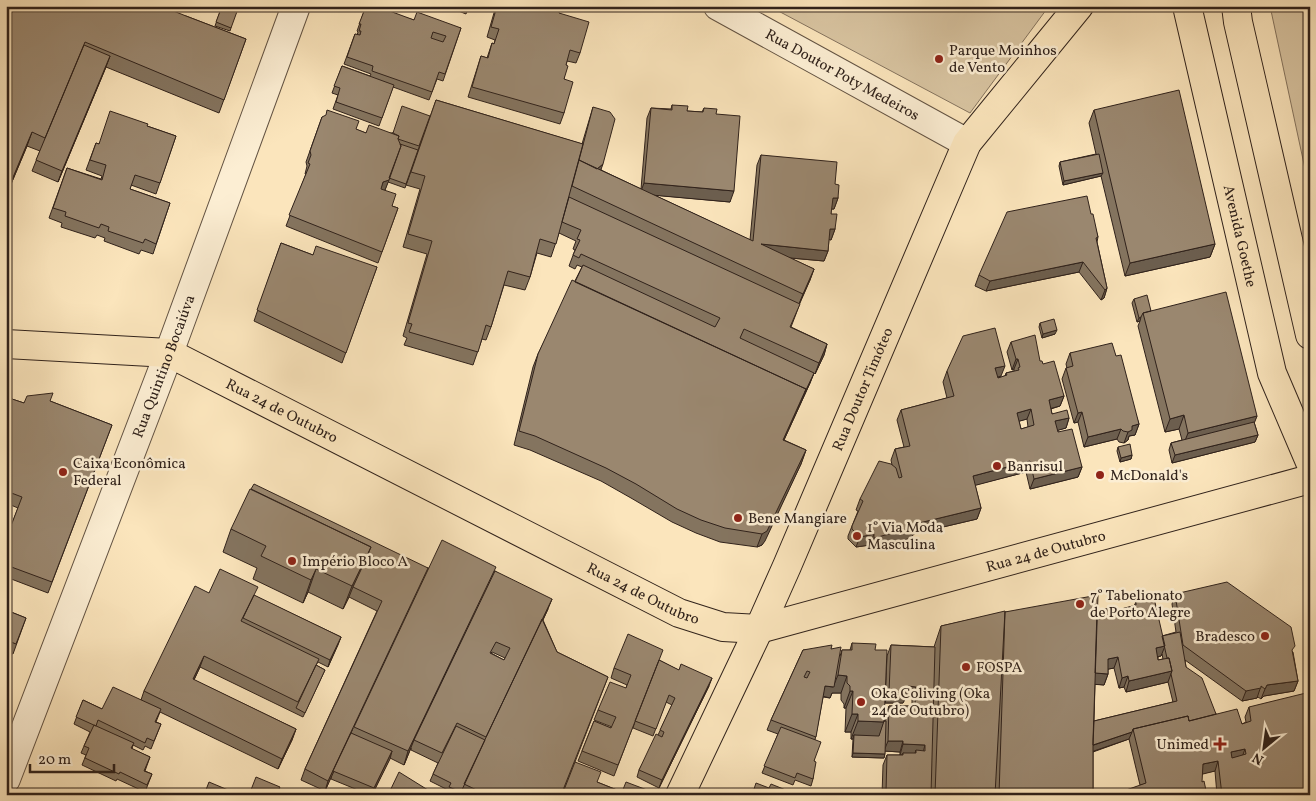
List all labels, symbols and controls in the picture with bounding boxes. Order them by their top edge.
street label: Rua Doutor Poty Medeiros [761,25,923,127]
place label: Parque Moinhos de Vento [949,41,1057,79]
marker: Parque Moinhos de Vento [933,53,945,65]
street label: Avenida Goethe [1217,183,1261,290]
street label: Rua Quintino Bocaiúva [128,292,201,441]
street label: Rua Doutor Timóteo [828,325,899,455]
street label: Rua 24 de Outubro [222,375,341,449]
place label: Caixa Econômica Federal [73,454,186,492]
place label: Banrisul [1007,457,1063,478]
marker: Banrisul [991,460,1003,472]
marker: Caixa Econômica Federal [57,466,69,478]
place label: McDonald's [1110,466,1188,487]
marker: McDonald's [1094,469,1106,481]
place label: Bene Mangiare [748,509,847,530]
marker: Bene Mangiare [732,512,744,524]
place label: 1° Via Moda Masculina [867,518,943,556]
street label: Rua 24 de Outubro [984,526,1108,579]
marker: 1° Via Moda Masculina [851,530,863,542]
place label: Império Bloco A [302,552,409,573]
marker: Império Bloco A [286,555,298,567]
street label: Rua 24 de Outubro [582,559,702,631]
place label: 7° Tabelionato de Porto Alegre [1090,586,1191,624]
marker: 7° Tabelionato de Porto Alegre [1074,598,1086,610]
place label: Bradesco [1195,627,1255,648]
marker: Bradesco [1259,630,1271,642]
place label: FOSPA [976,658,1023,679]
marker: FOSPA [960,661,972,673]
place label: Oka Coliving (Oka 24 de Outubro) [871,684,990,722]
marker: Oka Coliving (Oka 24 de Outubro) [855,696,867,708]
north arrow [1238,724,1288,774]
place label: Unimed [1157,735,1209,756]
marker: Unimed [1213,737,1227,751]
scale bar [30,741,114,773]
text: N [1249,747,1267,769]
text: 20 m [38,750,71,771]

